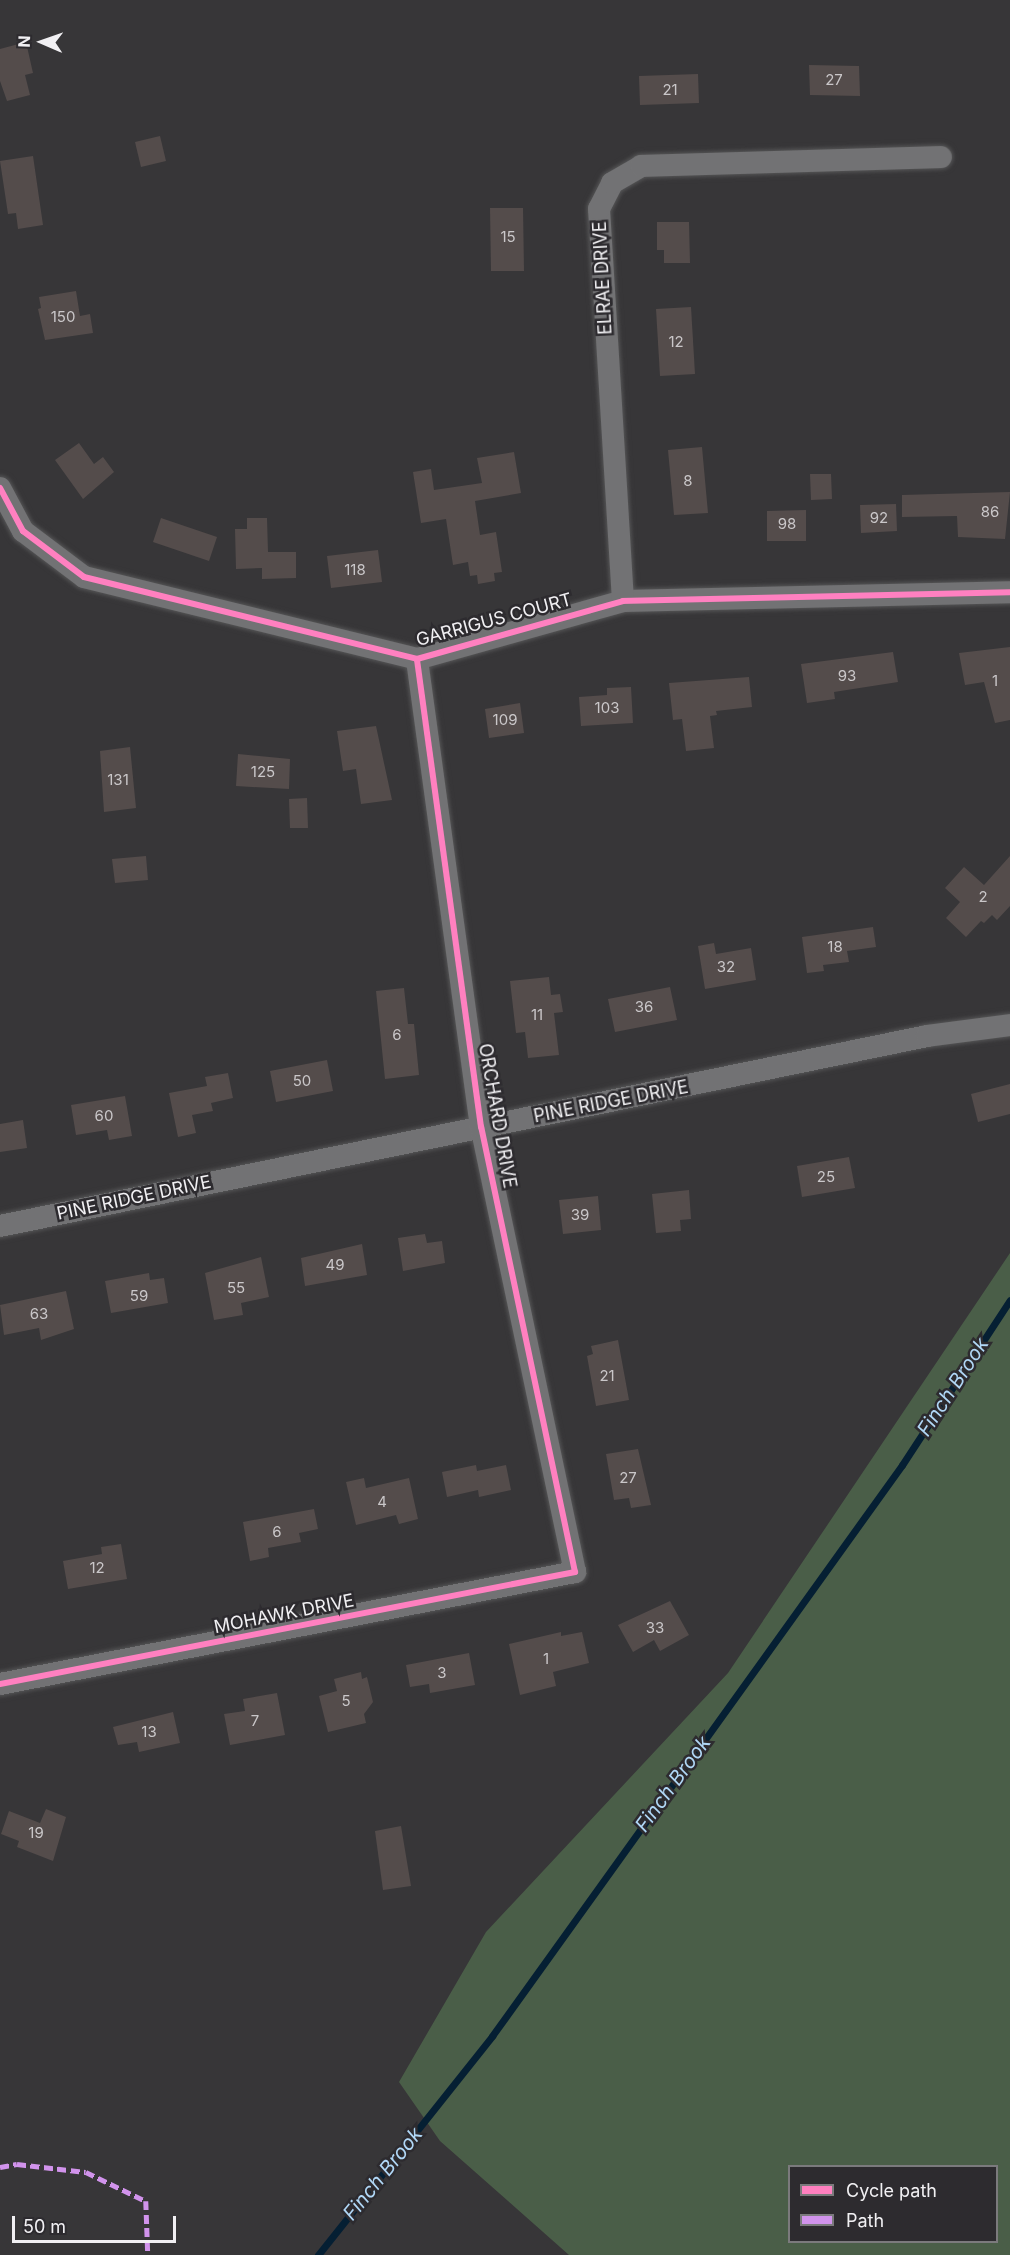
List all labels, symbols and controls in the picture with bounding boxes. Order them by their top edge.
north arrow [12,12,72,72]
text: N [14,35,34,48]
house number: 27 [825,71,843,89]
house number: 21 [662,81,678,99]
street label: ELRAE DRIVE [589,221,617,335]
house number: 15 [500,228,516,246]
house number: 150 [51,308,75,326]
house number: 12 [668,333,684,351]
house number: 8 [683,472,693,490]
house number: 86 [981,503,999,521]
house number: 92 [870,509,888,527]
house number: 98 [778,515,796,533]
house number: 118 [344,561,366,579]
street label: GARRIGUS COURT [414,589,574,651]
house number: 93 [838,667,856,685]
house number: 1 [992,672,998,690]
house number: 103 [595,699,619,717]
house number: 109 [493,711,517,729]
house number: 125 [251,763,275,781]
house number: 131 [107,771,129,789]
house number: 2 [978,888,988,906]
house number: 18 [827,938,843,956]
house number: 32 [717,958,735,976]
house number: 36 [635,998,653,1016]
house number: 11 [531,1006,543,1024]
house number: 6 [392,1026,402,1044]
street label: ORCHARD DRIVE [474,1042,520,1190]
house number: 50 [293,1072,311,1090]
street label: PINE RIDGE DRIVE [532,1076,690,1128]
house number: 60 [95,1107,113,1125]
house number: 25 [817,1168,835,1186]
street label: PINE RIDGE DRIVE [55,1171,213,1225]
house number: 39 [571,1206,589,1224]
house number: 49 [326,1256,344,1274]
house number: 55 [227,1279,245,1297]
house number: 59 [130,1287,148,1305]
house number: 63 [30,1305,48,1323]
water label: Finch Brook [912,1333,994,1441]
house number: 21 [599,1367,615,1385]
house number: 27 [619,1469,637,1487]
house number: 4 [377,1493,387,1511]
house number: 6 [272,1523,282,1541]
house number: 12 [89,1559,105,1577]
street label: MOHAWK DRIVE [212,1590,356,1638]
house number: 33 [646,1619,664,1637]
house number: 1 [543,1650,549,1668]
house number: 3 [437,1664,447,1682]
house number: 5 [341,1692,351,1710]
house number: 7 [251,1712,259,1730]
house number: 13 [141,1723,157,1741]
water label: Finch Brook [630,1731,716,1837]
house number: 19 [28,1824,44,1842]
water label: Finch Brook [338,2123,428,2225]
legend [788,2165,998,2243]
text: Cycle path [846,2180,937,2201]
scale bar [15,2204,178,2242]
text: Path [846,2210,884,2231]
text: 50 m [23,2216,66,2237]

